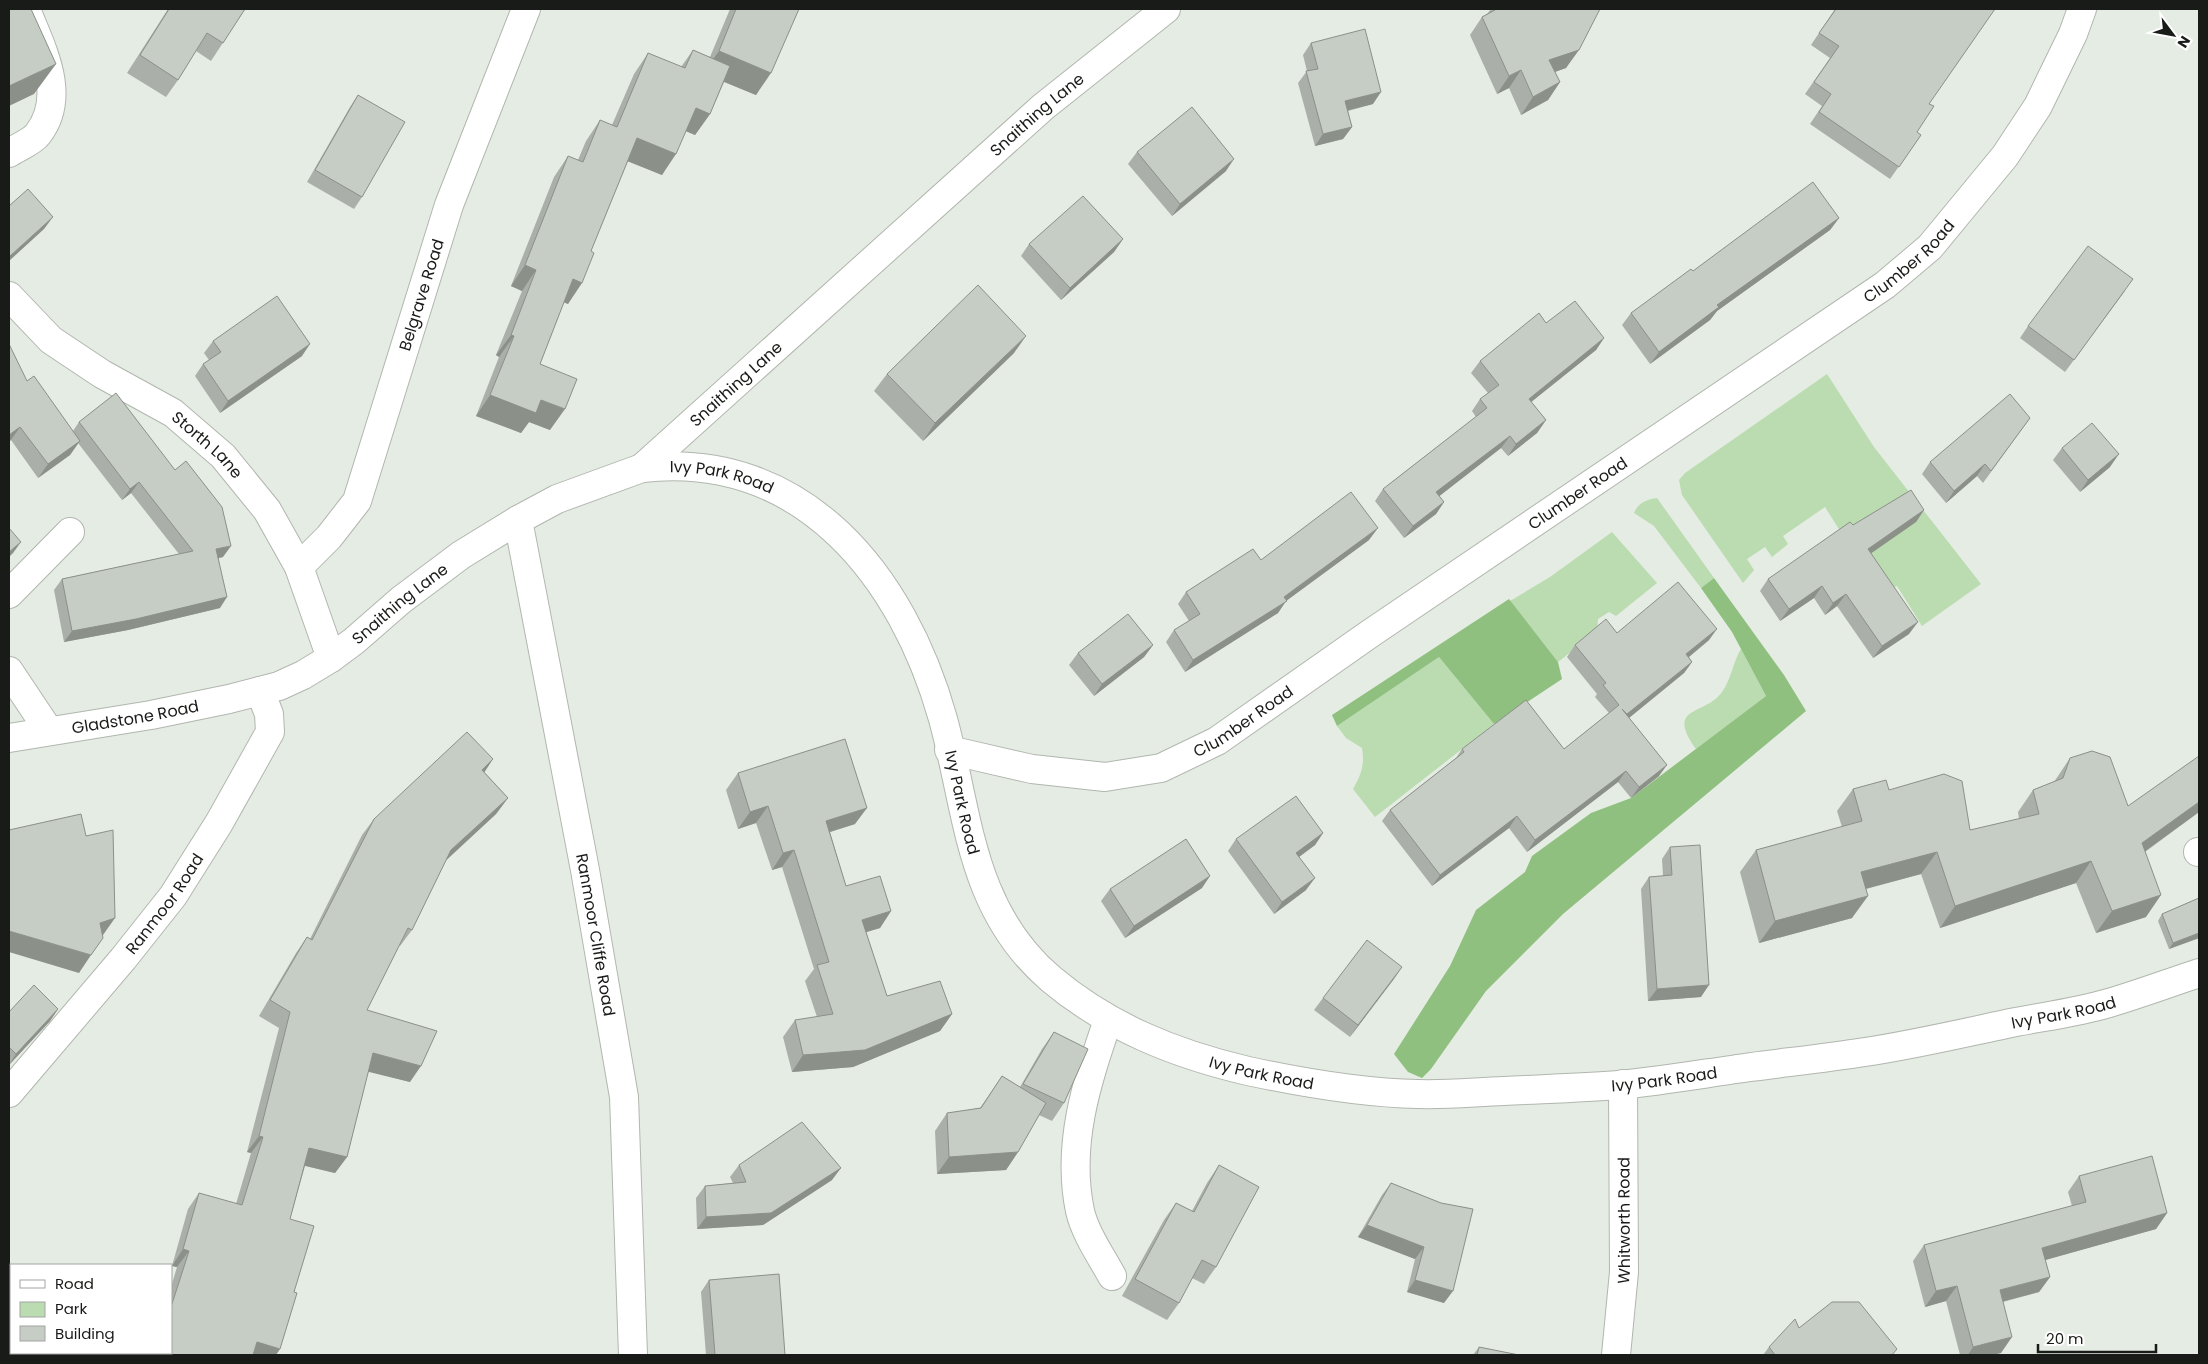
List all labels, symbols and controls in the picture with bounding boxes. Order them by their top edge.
north arrow [2148,10,2198,60]
text: N [2173,32,2195,52]
street label: Snaithing Lane [985,68,1089,162]
street label: Clumber Road [1859,215,1960,308]
street label: Belgrave Road [393,236,450,354]
street label: Snaithing Lane [685,336,788,432]
street label: Storth Lane [167,406,248,484]
street label: Clumber Road [1523,452,1632,536]
street label: Ivy Park Road [670,455,777,499]
street label: Snaithing Lane [347,558,453,650]
street label: Clumber Road [1189,680,1298,763]
street label: Gladstone Road [70,694,201,740]
street label: Ivy Park Road [939,748,985,857]
street label: Ranmoor Road [120,849,209,959]
street label: Ranmoor Cliffe Road [570,852,621,1018]
street label: Ivy Park Road [2009,991,2119,1035]
street label: Ivy Park Road [1206,1050,1316,1096]
street label: Ivy Park Road [1611,1061,1719,1098]
street label: Whitworth Road [1612,1157,1636,1285]
legend [10,1264,172,1354]
text: Road [55,1273,94,1294]
text: Park [55,1298,87,1319]
scale bar [2038,1322,2156,1354]
text: Building [55,1323,115,1344]
text: 20 m [2046,1328,2084,1349]

